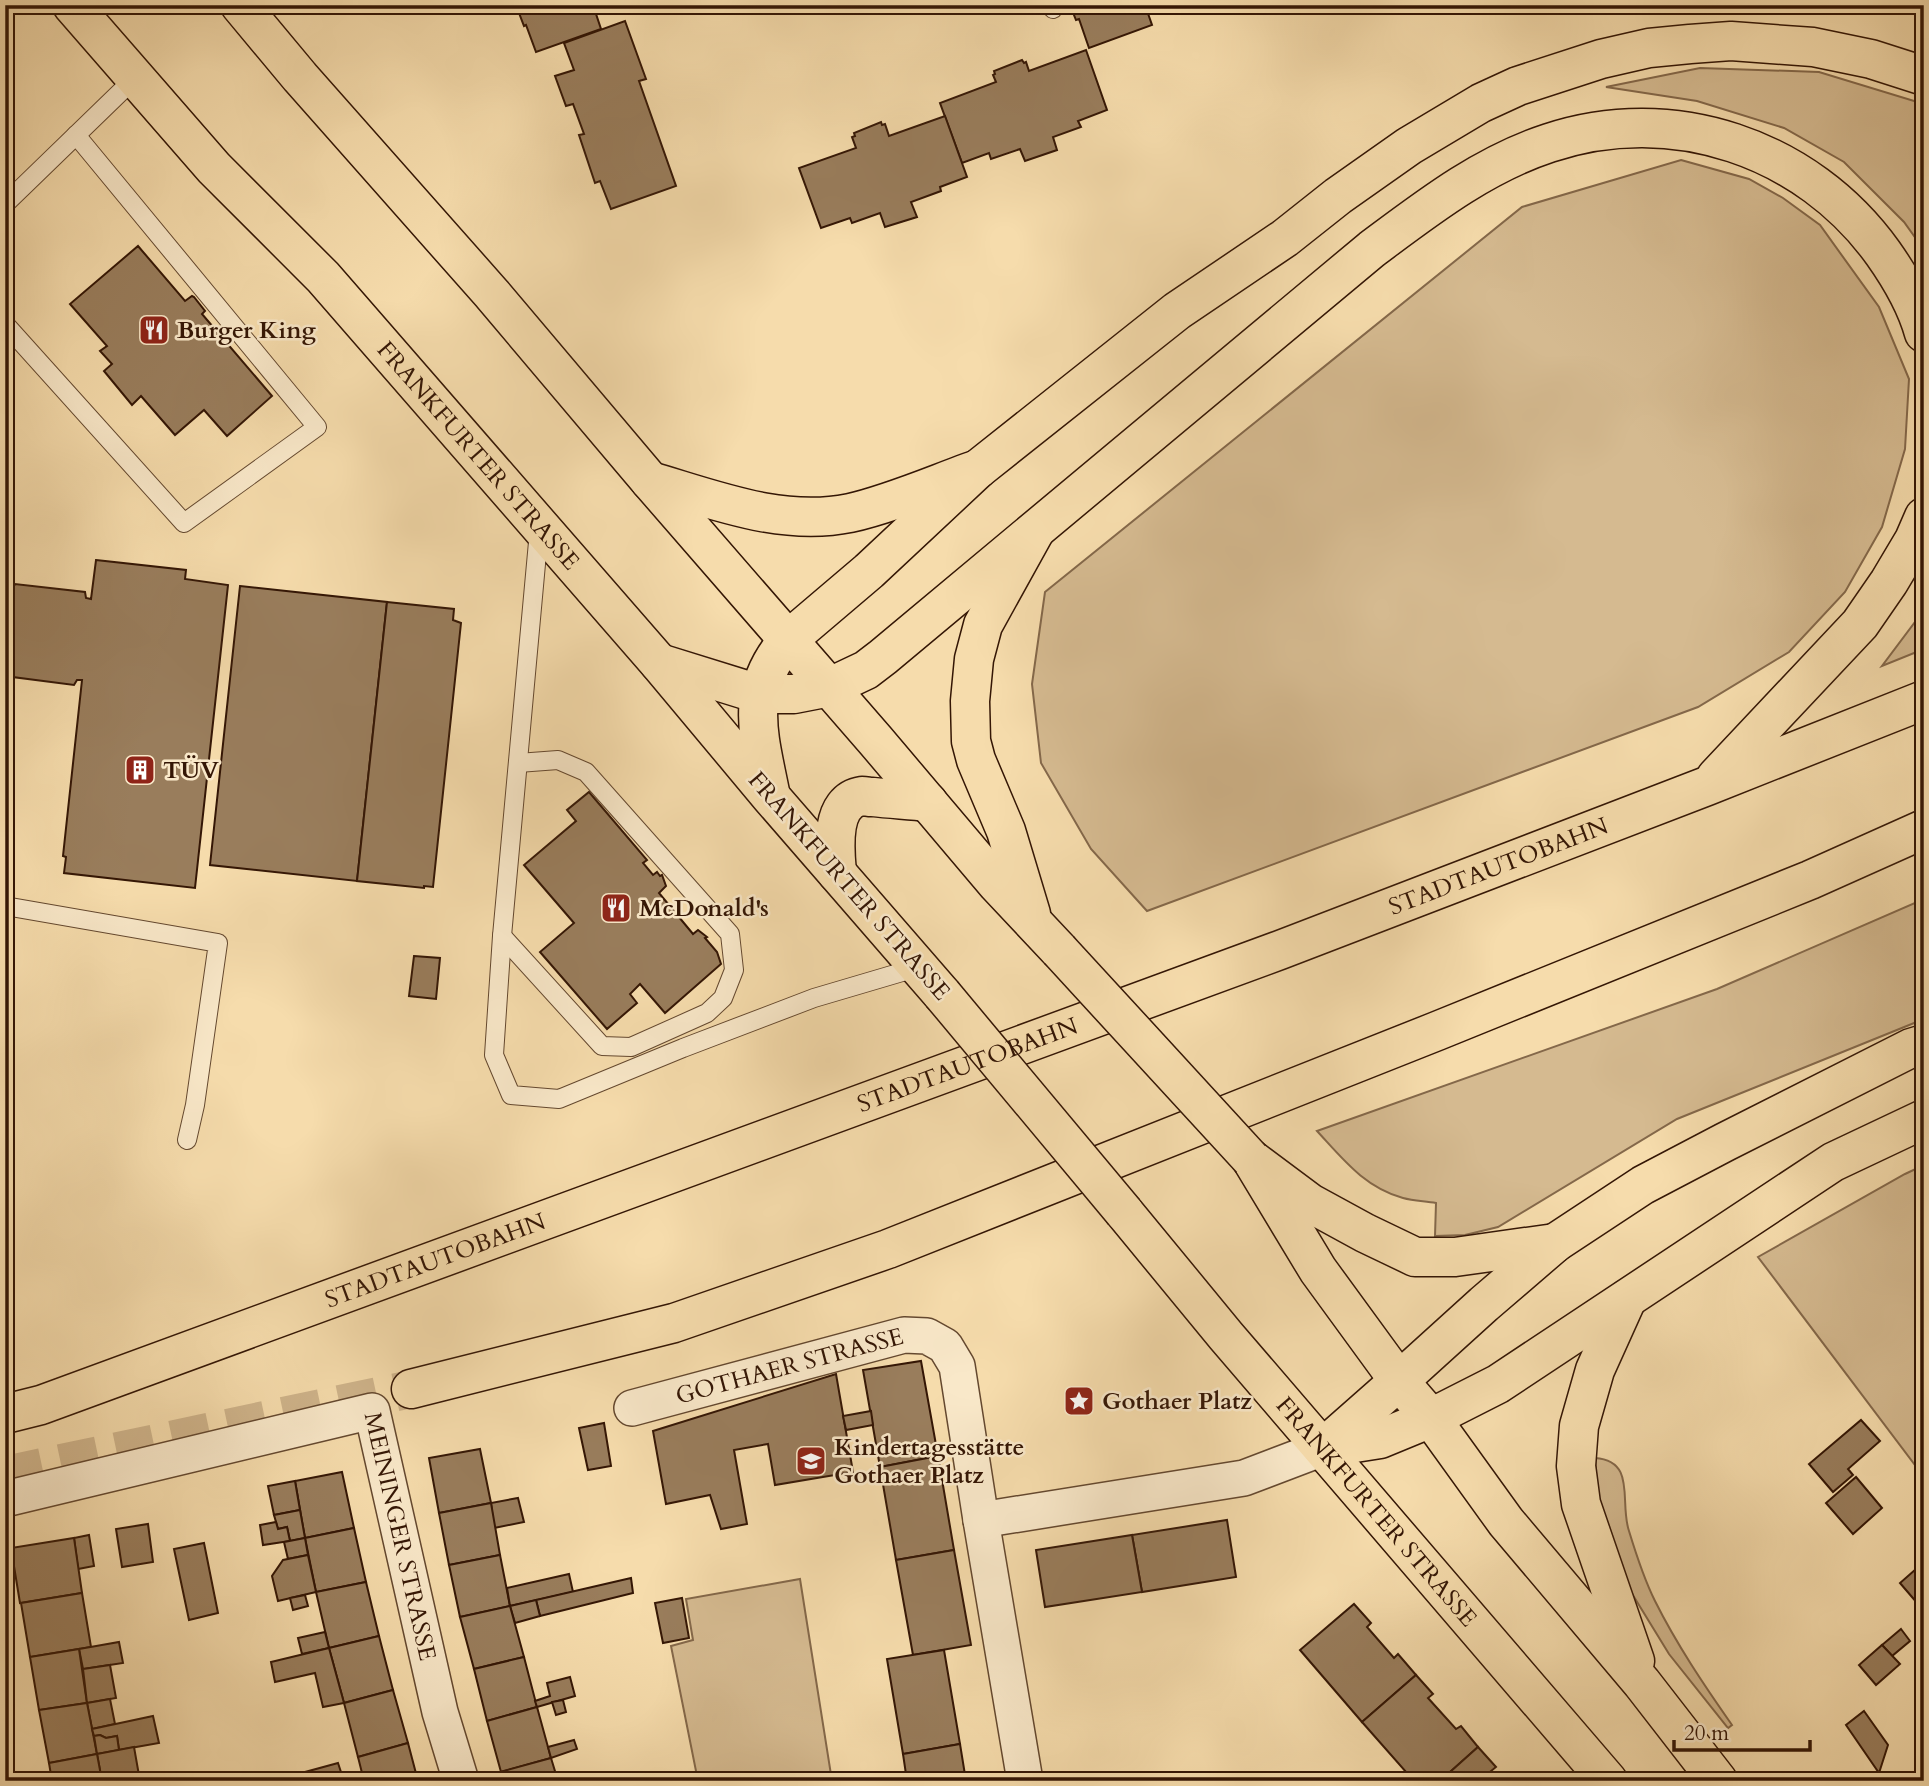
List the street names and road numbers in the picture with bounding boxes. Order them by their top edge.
street label: FRANKFURTER STRASSE [370,334,587,577]
street label: FRANKFURTER STRASSE [740,764,958,1008]
street label: STADTAUTOBAHN [1384,809,1613,923]
street label: STADTAUTOBAHN [852,1009,1083,1120]
street label: STADTAUTOBAHN [320,1204,551,1316]
street label: GOTHAER STRASSE [672,1319,907,1412]
street label: FRANKFURTER STRASSE [1269,1390,1485,1634]
street label: MEININGER STRASSE [356,1409,444,1664]

